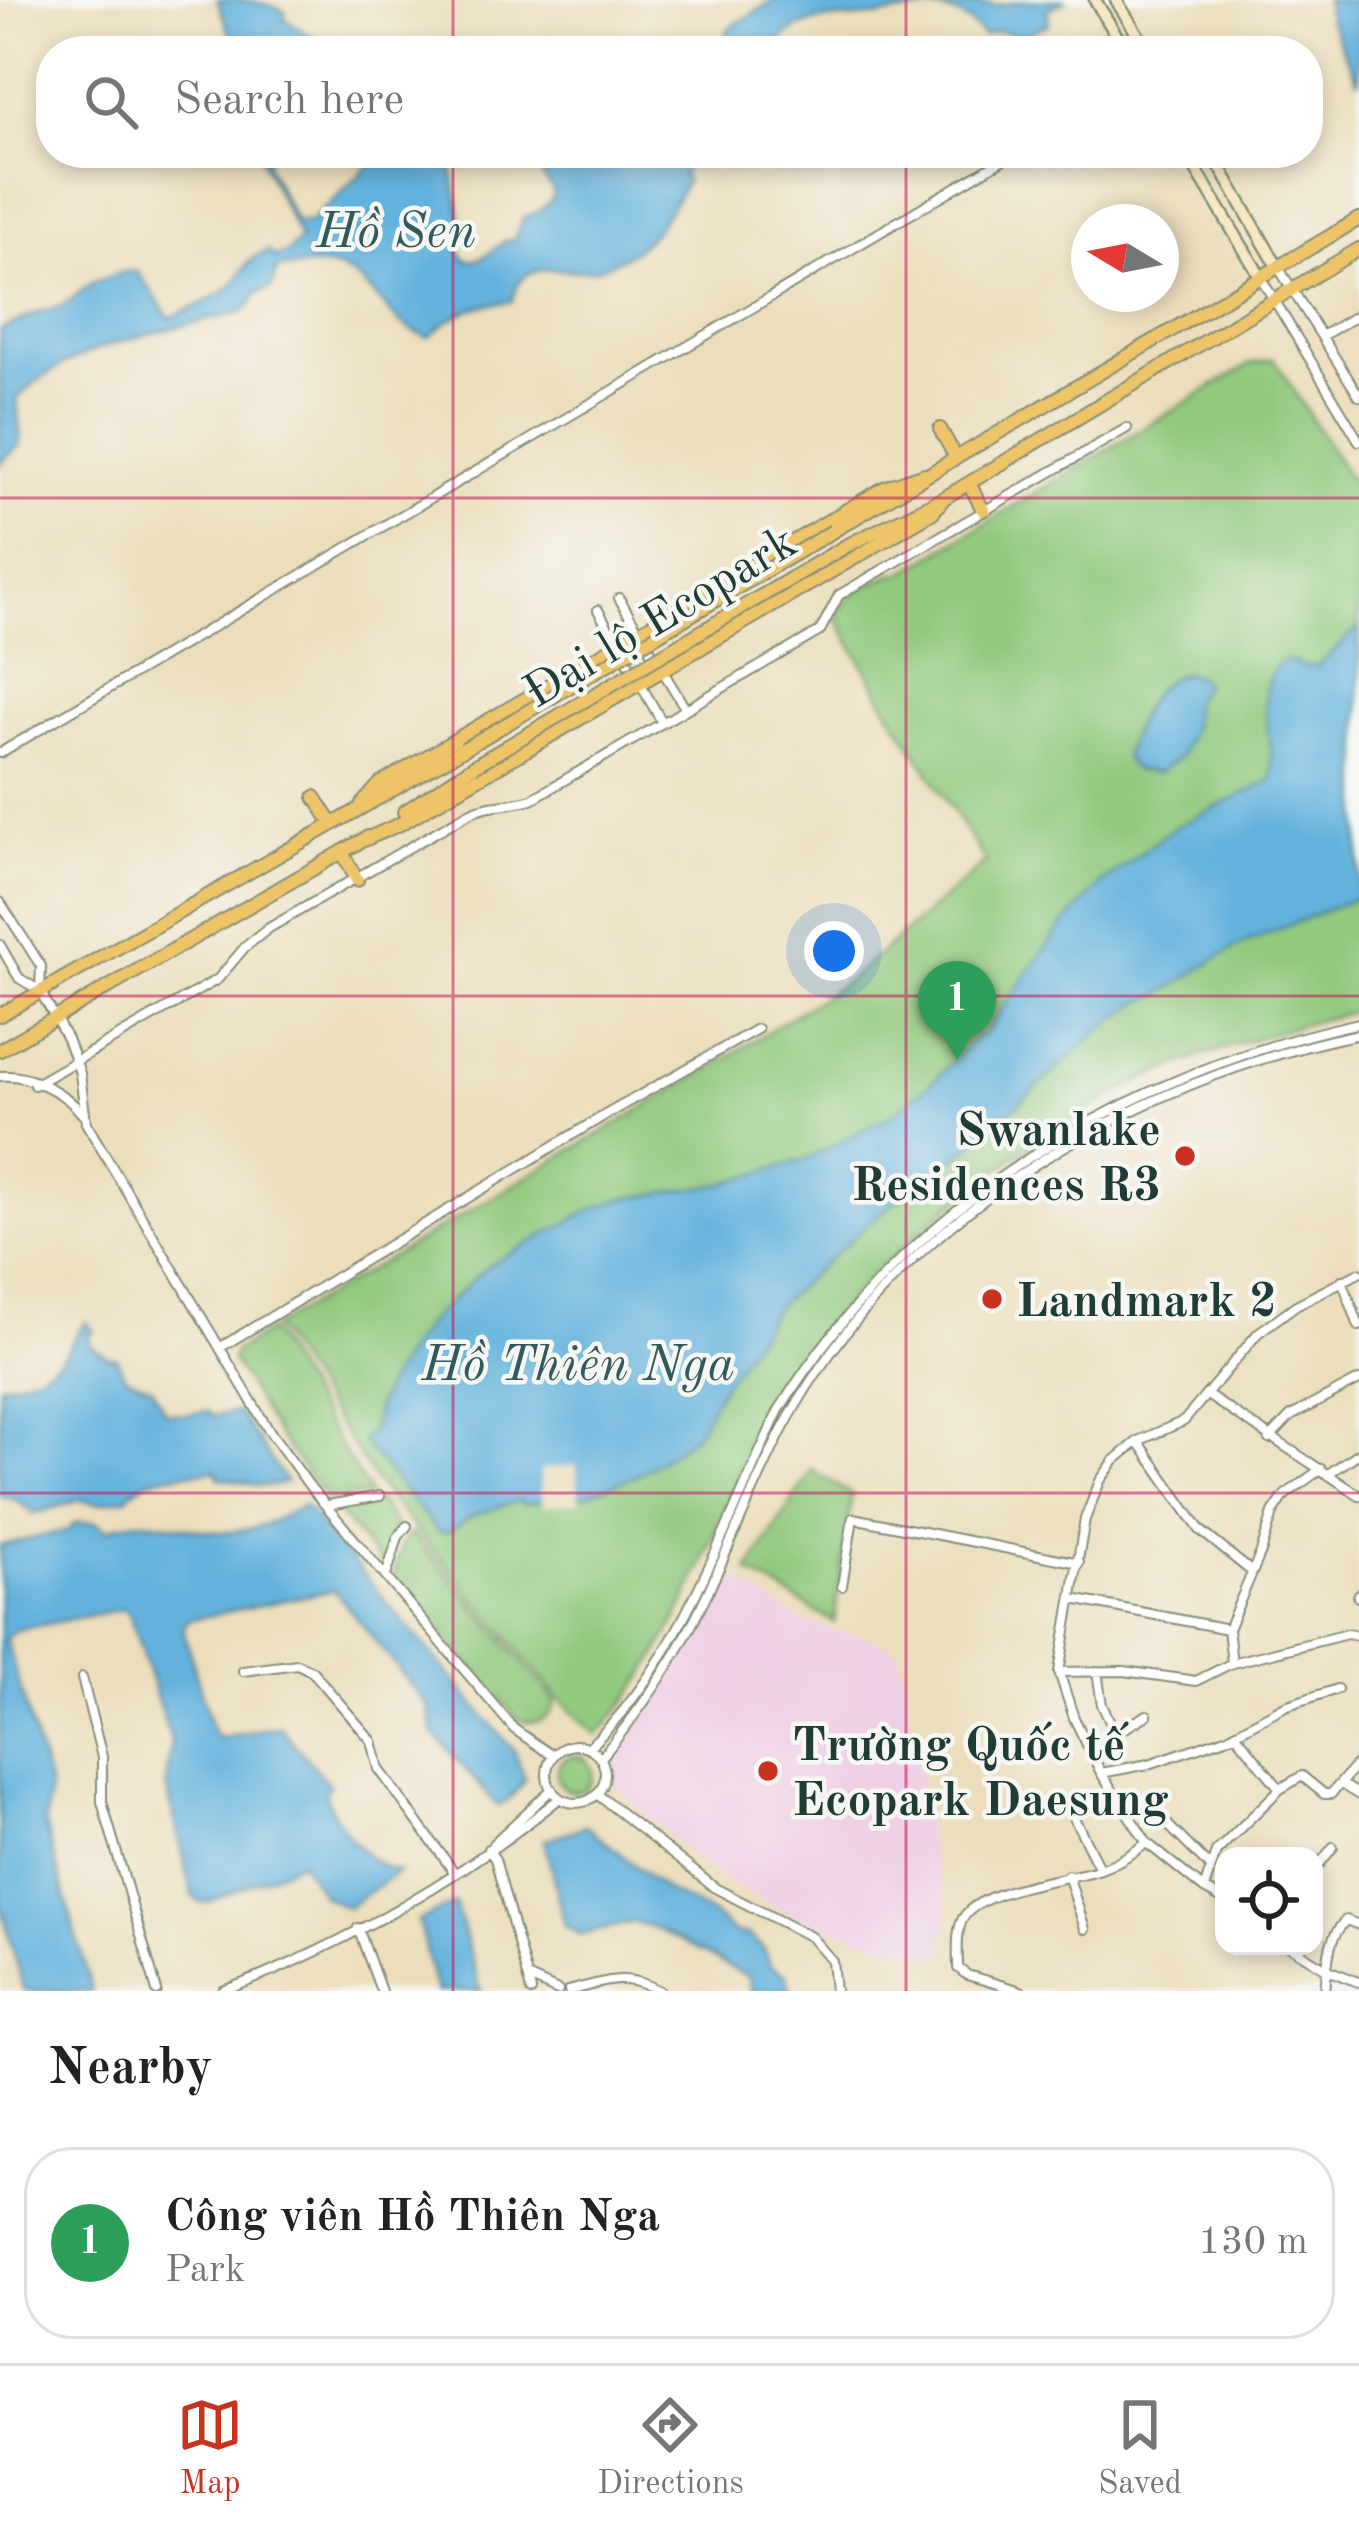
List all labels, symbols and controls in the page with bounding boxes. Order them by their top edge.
search box [36,36,1323,168]
icon: search [78,69,144,135]
text: Search here [174,79,404,124]
north arrow [1071,204,1179,312]
water label: Hồ Sen [315,206,476,259]
street label: Đại lộ Ecopark [517,518,806,718]
your location [804,921,864,981]
pin: 1 [918,961,996,1060]
place label: Swanlake Residences R3 [851,1108,1161,1211]
marker: Swanlake Residences R3 [1172,1143,1198,1169]
place label: Landmark 2 [1016,1279,1277,1327]
marker: Landmark 2 [979,1286,1005,1312]
water label: Hồ Thiên Nga [420,1339,735,1393]
place label: Trường Quốc tế Ecopark Daesung [792,1721,1169,1826]
marker: Trường Quốc tế Ecopark Daesung [755,1758,781,1784]
map controls [1215,1847,1323,1955]
button: locate [1215,1847,1323,1955]
text: Nearby [48,2044,213,2095]
text: Công viên Hồ Thiên Nga [165,2196,660,2241]
text: 1 [79,2223,101,2262]
text: 130 m [1198,2223,1308,2262]
text: Park [165,2251,245,2290]
tab: Map [177,2392,243,2505]
tab: Directions [597,2392,744,2505]
tab: Saved [1098,2392,1182,2505]

